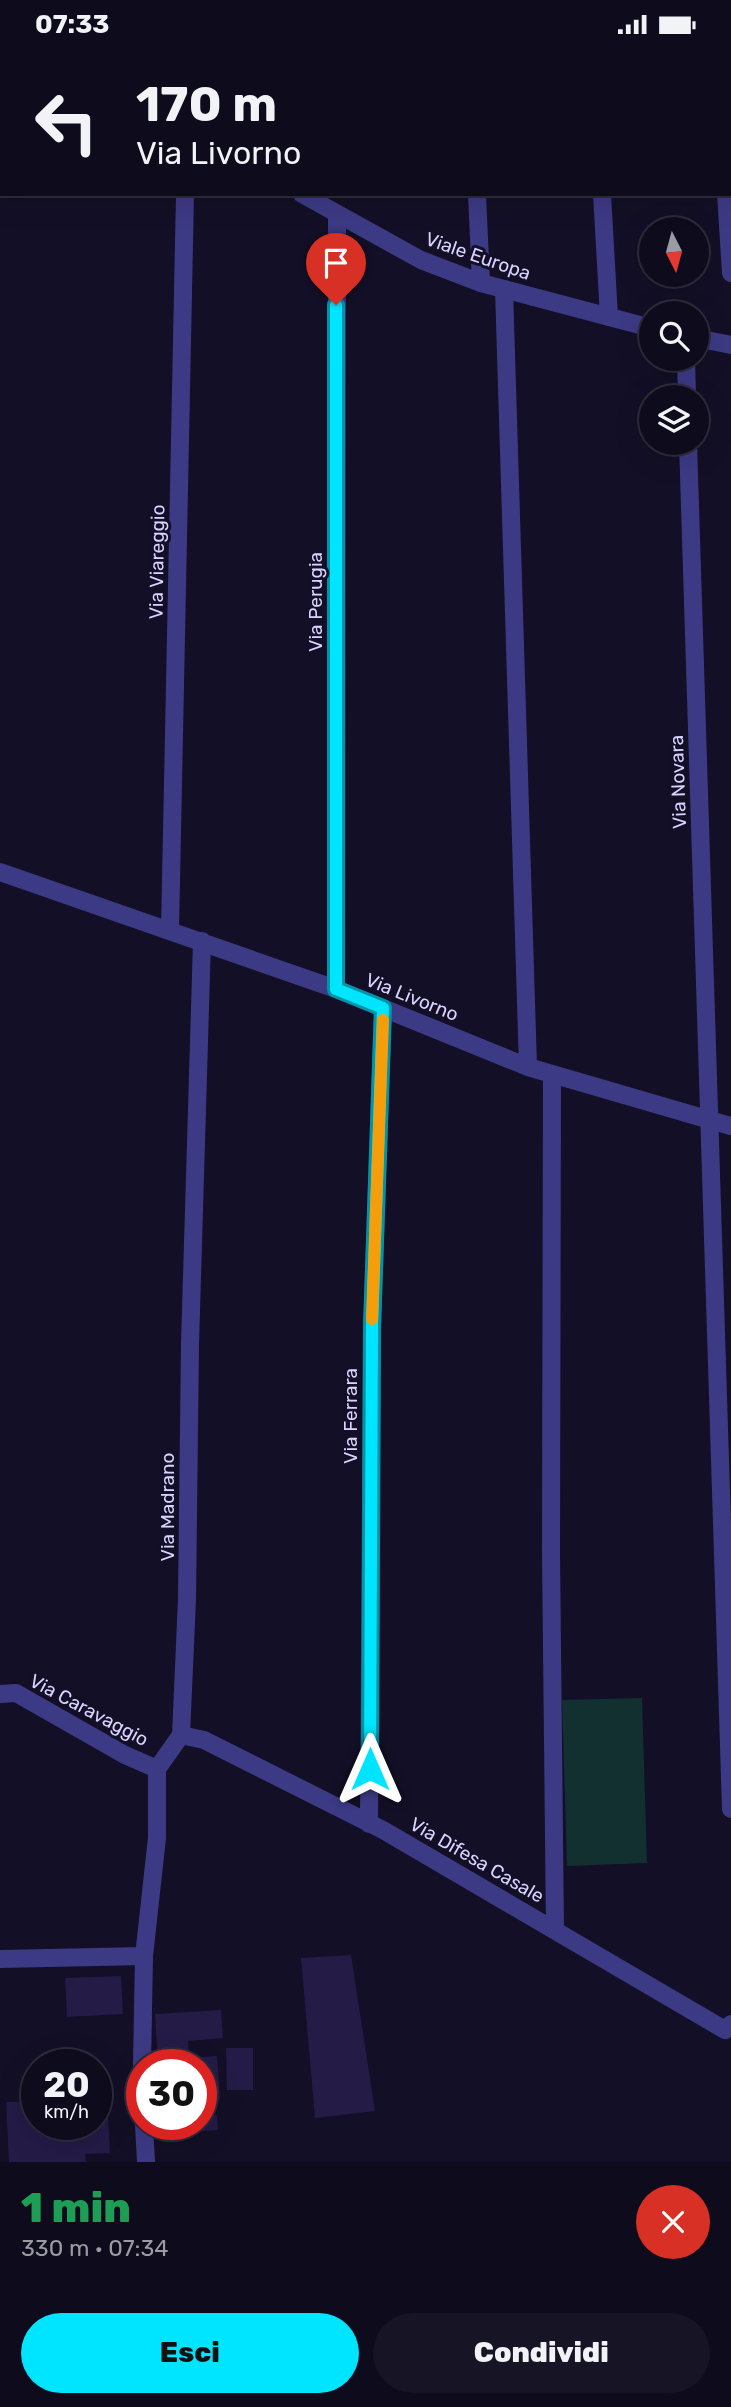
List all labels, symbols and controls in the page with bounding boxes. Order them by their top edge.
text: 07:33 [35,9,109,40]
text: 170 m [136,75,277,133]
icon: left [21,77,112,168]
text: Via Livorno [136,134,301,172]
north arrow [639,217,709,287]
map controls [639,217,709,455]
street label: Viale Europa [422,227,534,285]
pin [306,233,366,305]
icon: arrive [317,244,355,282]
button: search [639,301,709,371]
button: layers [639,385,709,455]
street label: Via Viareggio [144,504,170,620]
street label: Via Perugia [304,552,327,652]
street label: Via Novara [665,735,691,829]
street label: Via Livorno [362,968,462,1026]
street label: Via Ferrara [339,1368,362,1464]
street label: Via Madrano [156,1453,179,1561]
street label: Via Caravaggio [26,1669,152,1751]
position arrow [333,1732,407,1806]
street label: Via Difesa Casale [406,1812,548,1908]
speed limit sign: 30 [126,2049,217,2140]
text: 20 [43,2064,90,2106]
text: km/h [44,2101,89,2123]
text: 1 min [21,2183,131,2233]
button: close [636,2185,710,2259]
text: 330 m · 07:34 [21,2234,169,2262]
button: Esci [21,2313,359,2393]
button: Condividi [373,2313,710,2393]

